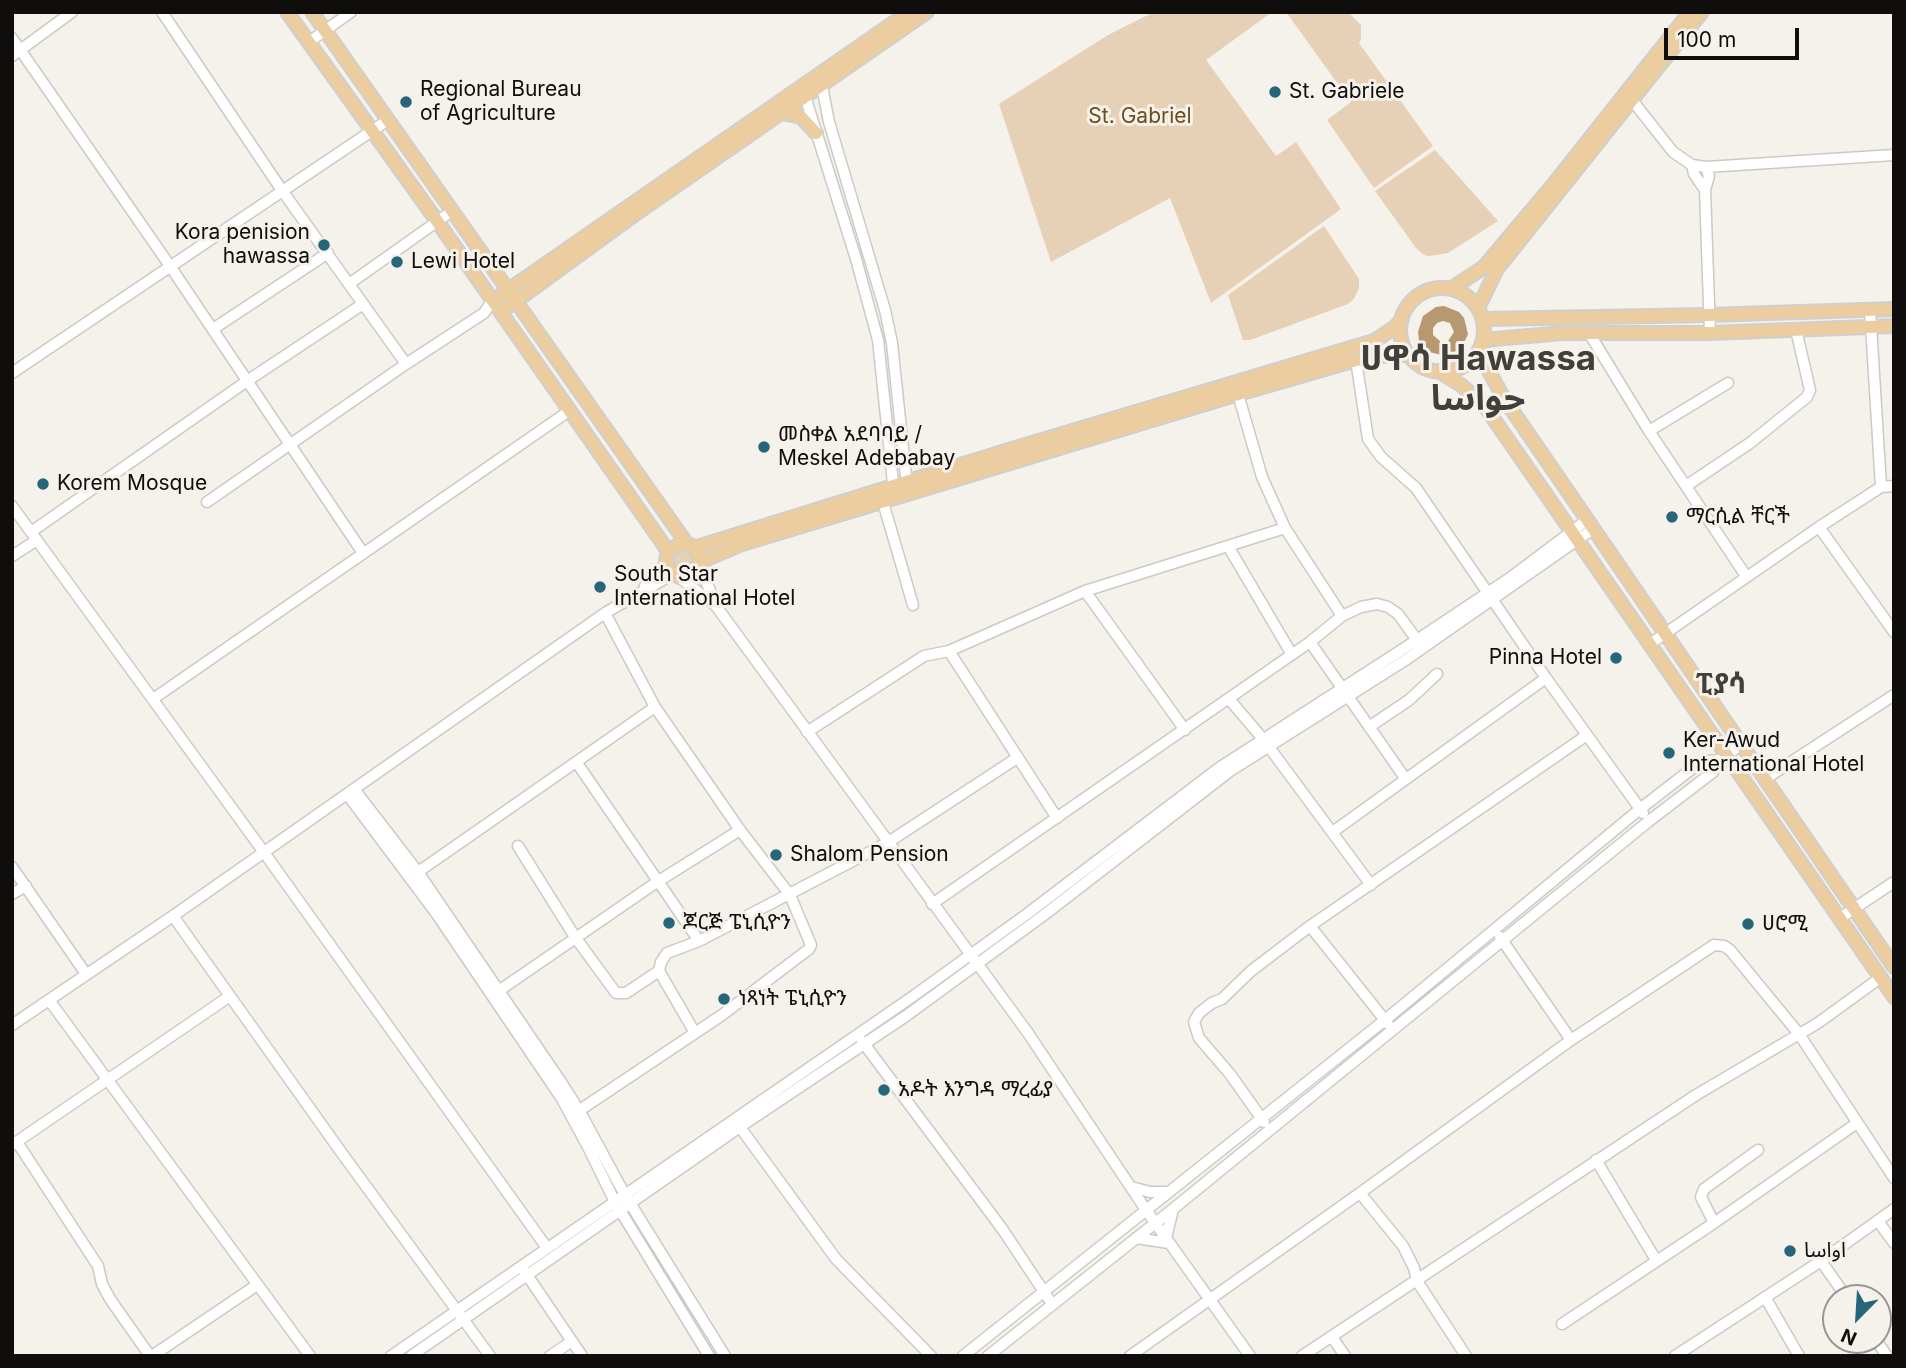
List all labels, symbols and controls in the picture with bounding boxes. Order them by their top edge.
scale bar [1668,14,1803,58]
text: 100 m [1677,27,1736,52]
place label: Regional Bureau of Agriculture [420,77,582,127]
place label: St. Gabriele [1289,79,1405,105]
marker: St. Gabriele [1267,84,1283,100]
marker: Regional Bureau of Agriculture [398,94,414,110]
park label: St. Gabriel [1088,104,1192,130]
place label: Kora penision hawassa [175,220,310,270]
marker: Kora penision hawassa [316,237,332,253]
place label: Lewi Hotel [411,249,515,275]
marker: Lewi Hotel [389,254,405,270]
district label: ሀዋሳ Hawassa حواسا [1360,338,1596,420]
place label: መስቀል አደባባይ / Meskel Adebabay [778,422,955,472]
marker: መስቀል አደባባይ / Meskel Adebabay [756,439,772,455]
place label: Korem Mosque [57,471,207,497]
marker: Korem Mosque [35,476,51,492]
place label: ማርሲል ቸርች [1686,504,1790,530]
marker: ማርሲል ቸርች [1664,509,1680,525]
place label: South Star International Hotel [614,562,795,612]
marker: South Star International Hotel [592,579,608,595]
place label: Pinna Hotel [1489,645,1602,671]
marker: Pinna Hotel [1608,650,1624,666]
district label: ፒያሳ [1696,668,1746,702]
place label: Ker-Awud International Hotel [1683,728,1864,778]
marker: Ker-Awud International Hotel [1661,745,1677,761]
place label: Shalom Pension [790,842,949,868]
marker: Shalom Pension [768,847,784,863]
place label: ጆርጅ ፔኒሲዮን [683,910,791,936]
place label: ሀሮሚ [1762,911,1808,937]
marker: ጆርጅ ፔኒሲዮን [661,915,677,931]
marker: ሀሮሚ [1740,916,1756,932]
place label: ነጻነት ፔኒሲዮን [738,986,847,1012]
marker: ነጻነት ፔኒሲዮን [716,991,732,1007]
place label: አዶት እንግዳ ማረፊያ [898,1077,1053,1103]
marker: አዶት እንግዳ ማረፊያ [876,1082,892,1098]
place label: اواسا [1804,1238,1846,1264]
marker: اواسا [1782,1243,1798,1259]
north arrow [1822,1284,1892,1354]
text: N [1838,1323,1860,1350]

